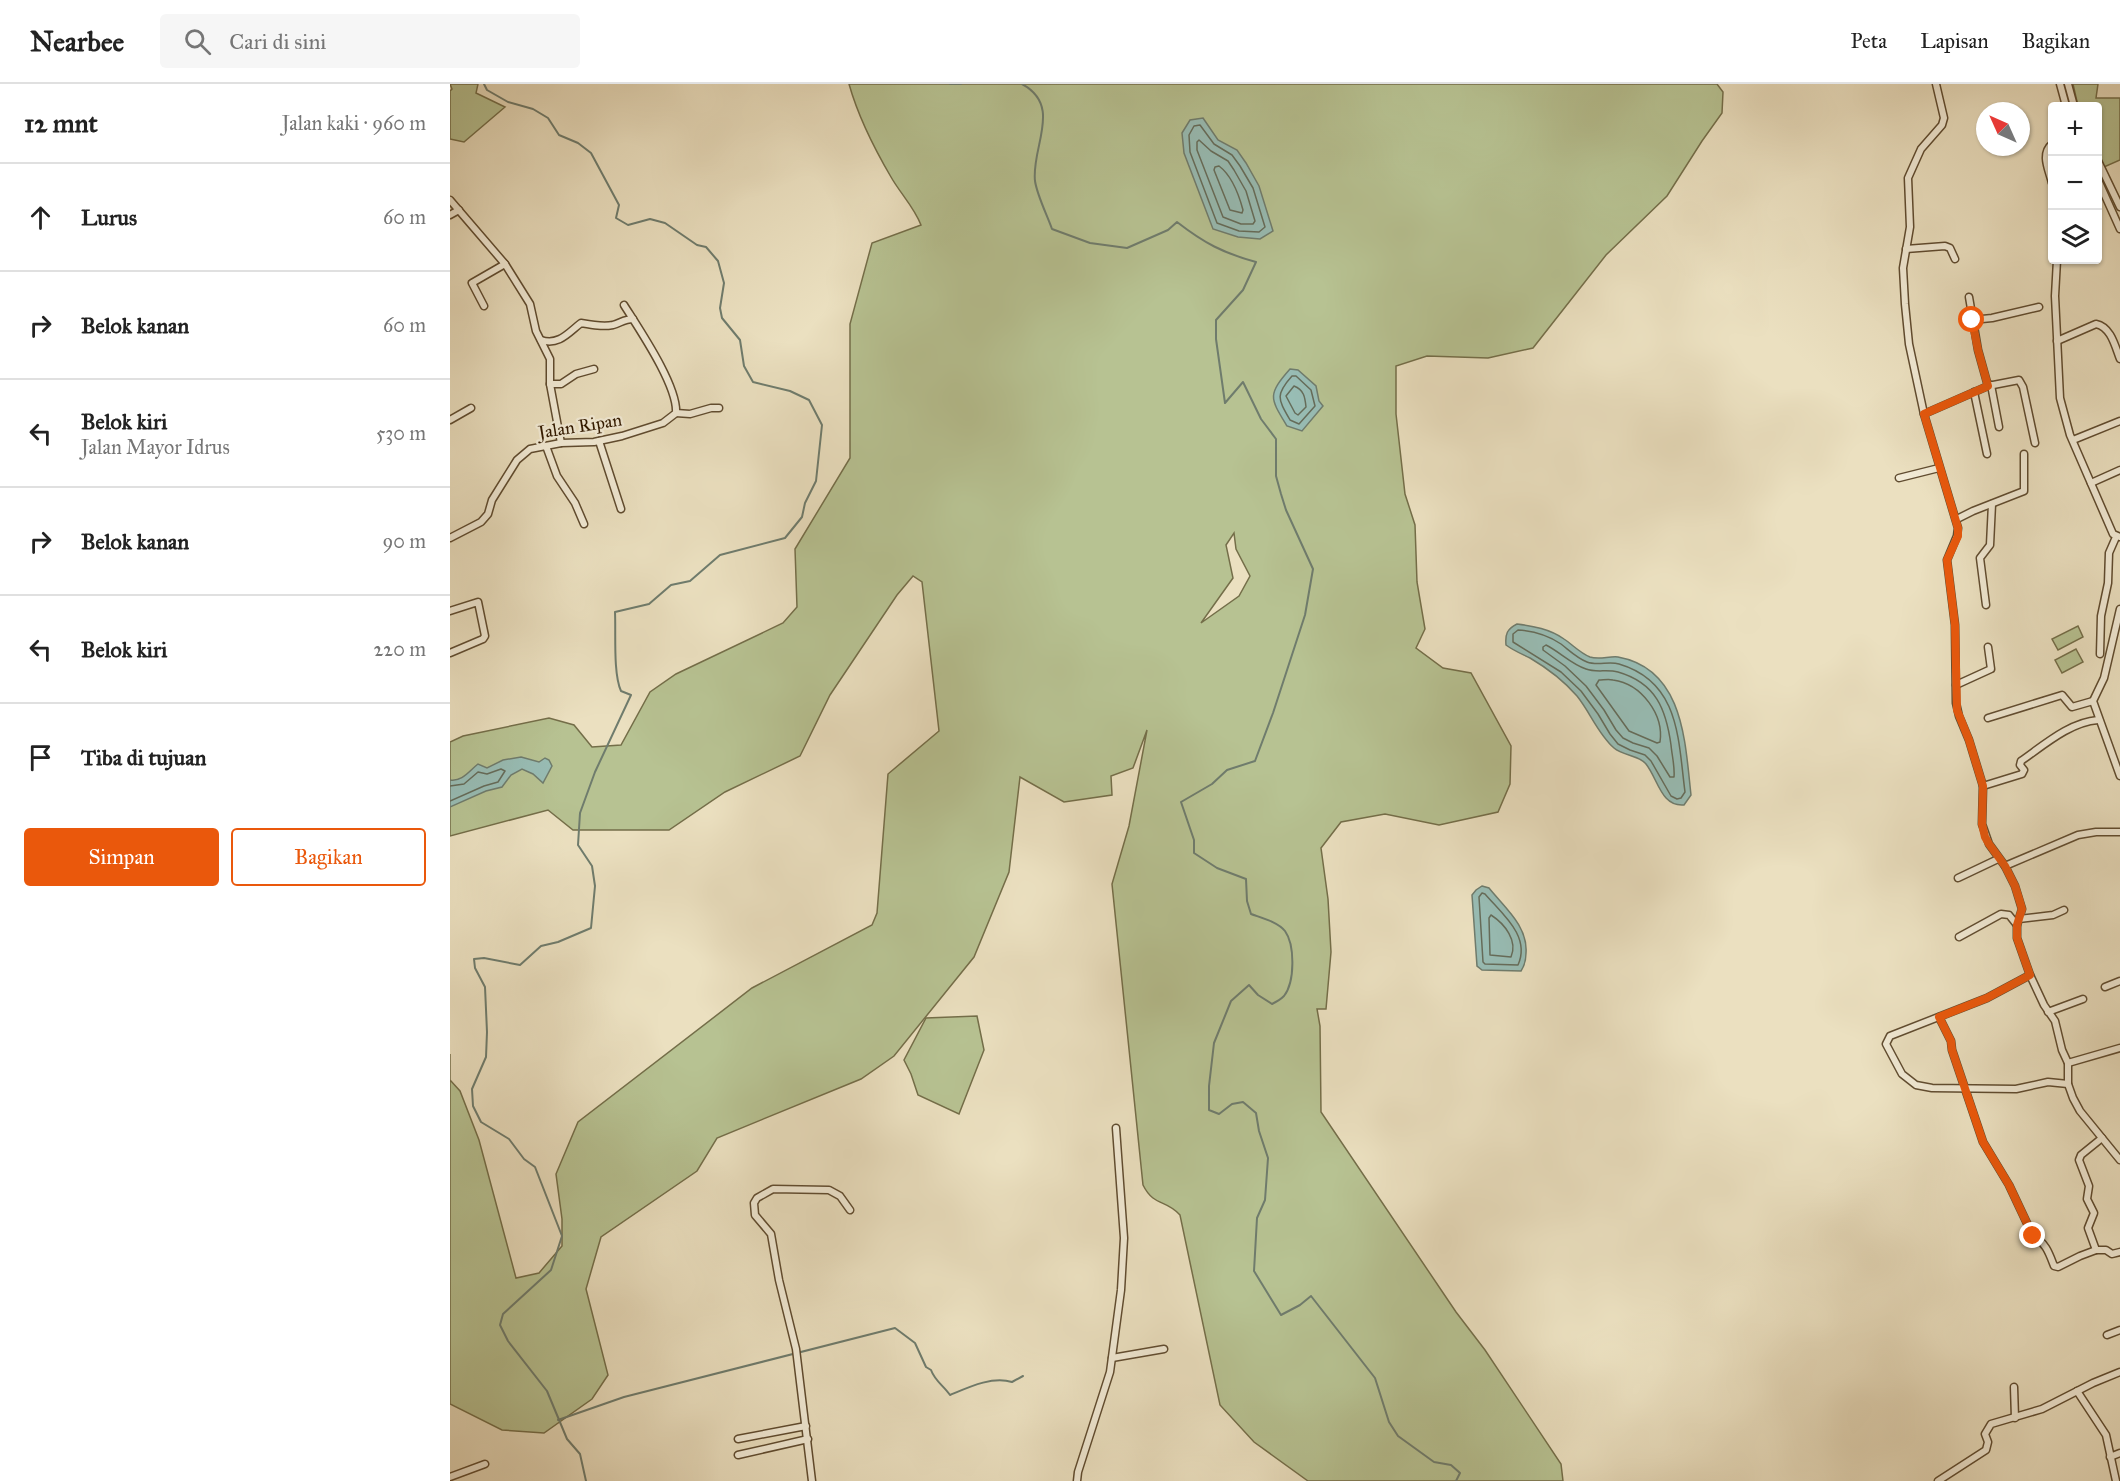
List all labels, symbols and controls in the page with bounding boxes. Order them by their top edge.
search box [160,14,580,68]
text: Nearbee [30,24,124,59]
icon: search [181,25,214,58]
text: Cari di sini [229,28,326,55]
text: Peta [1851,28,1887,54]
text: Lapisan [1920,28,1989,54]
text: Bagikan [2022,28,2090,54]
north arrow [1976,102,2030,156]
map controls [2048,102,2102,264]
button: + [2048,102,2102,156]
text: 12 mnt [24,107,98,139]
text: Jalan kaki · 960 m [282,111,426,135]
button: − [2048,156,2102,210]
icon: ahead [24,201,57,234]
text: Lurus [81,204,137,231]
text: 60 m [383,205,426,229]
button: layers [2048,210,2102,264]
route start [1958,306,1984,332]
icon: right [24,309,57,342]
text: Belok kanan [81,312,189,339]
text: 60 m [383,313,426,337]
text: Belok kiri [81,408,167,435]
street label: Jalan Ripan [535,408,624,445]
icon: left [24,417,57,450]
text: 530 m [376,421,426,445]
text: Jalan Mayor Idrus [81,435,230,459]
icon: right [24,525,57,558]
text: Belok kanan [81,528,189,555]
text: 90 m [383,529,426,553]
icon: left [24,633,57,666]
text: Belok kiri [81,636,167,663]
text: 220 m [374,637,426,661]
icon: arrive [24,741,57,774]
text: Tiba di tujuan [81,744,206,771]
button: Simpan [24,828,219,886]
button: Bagikan [231,828,426,886]
route end [2019,1222,2045,1248]

